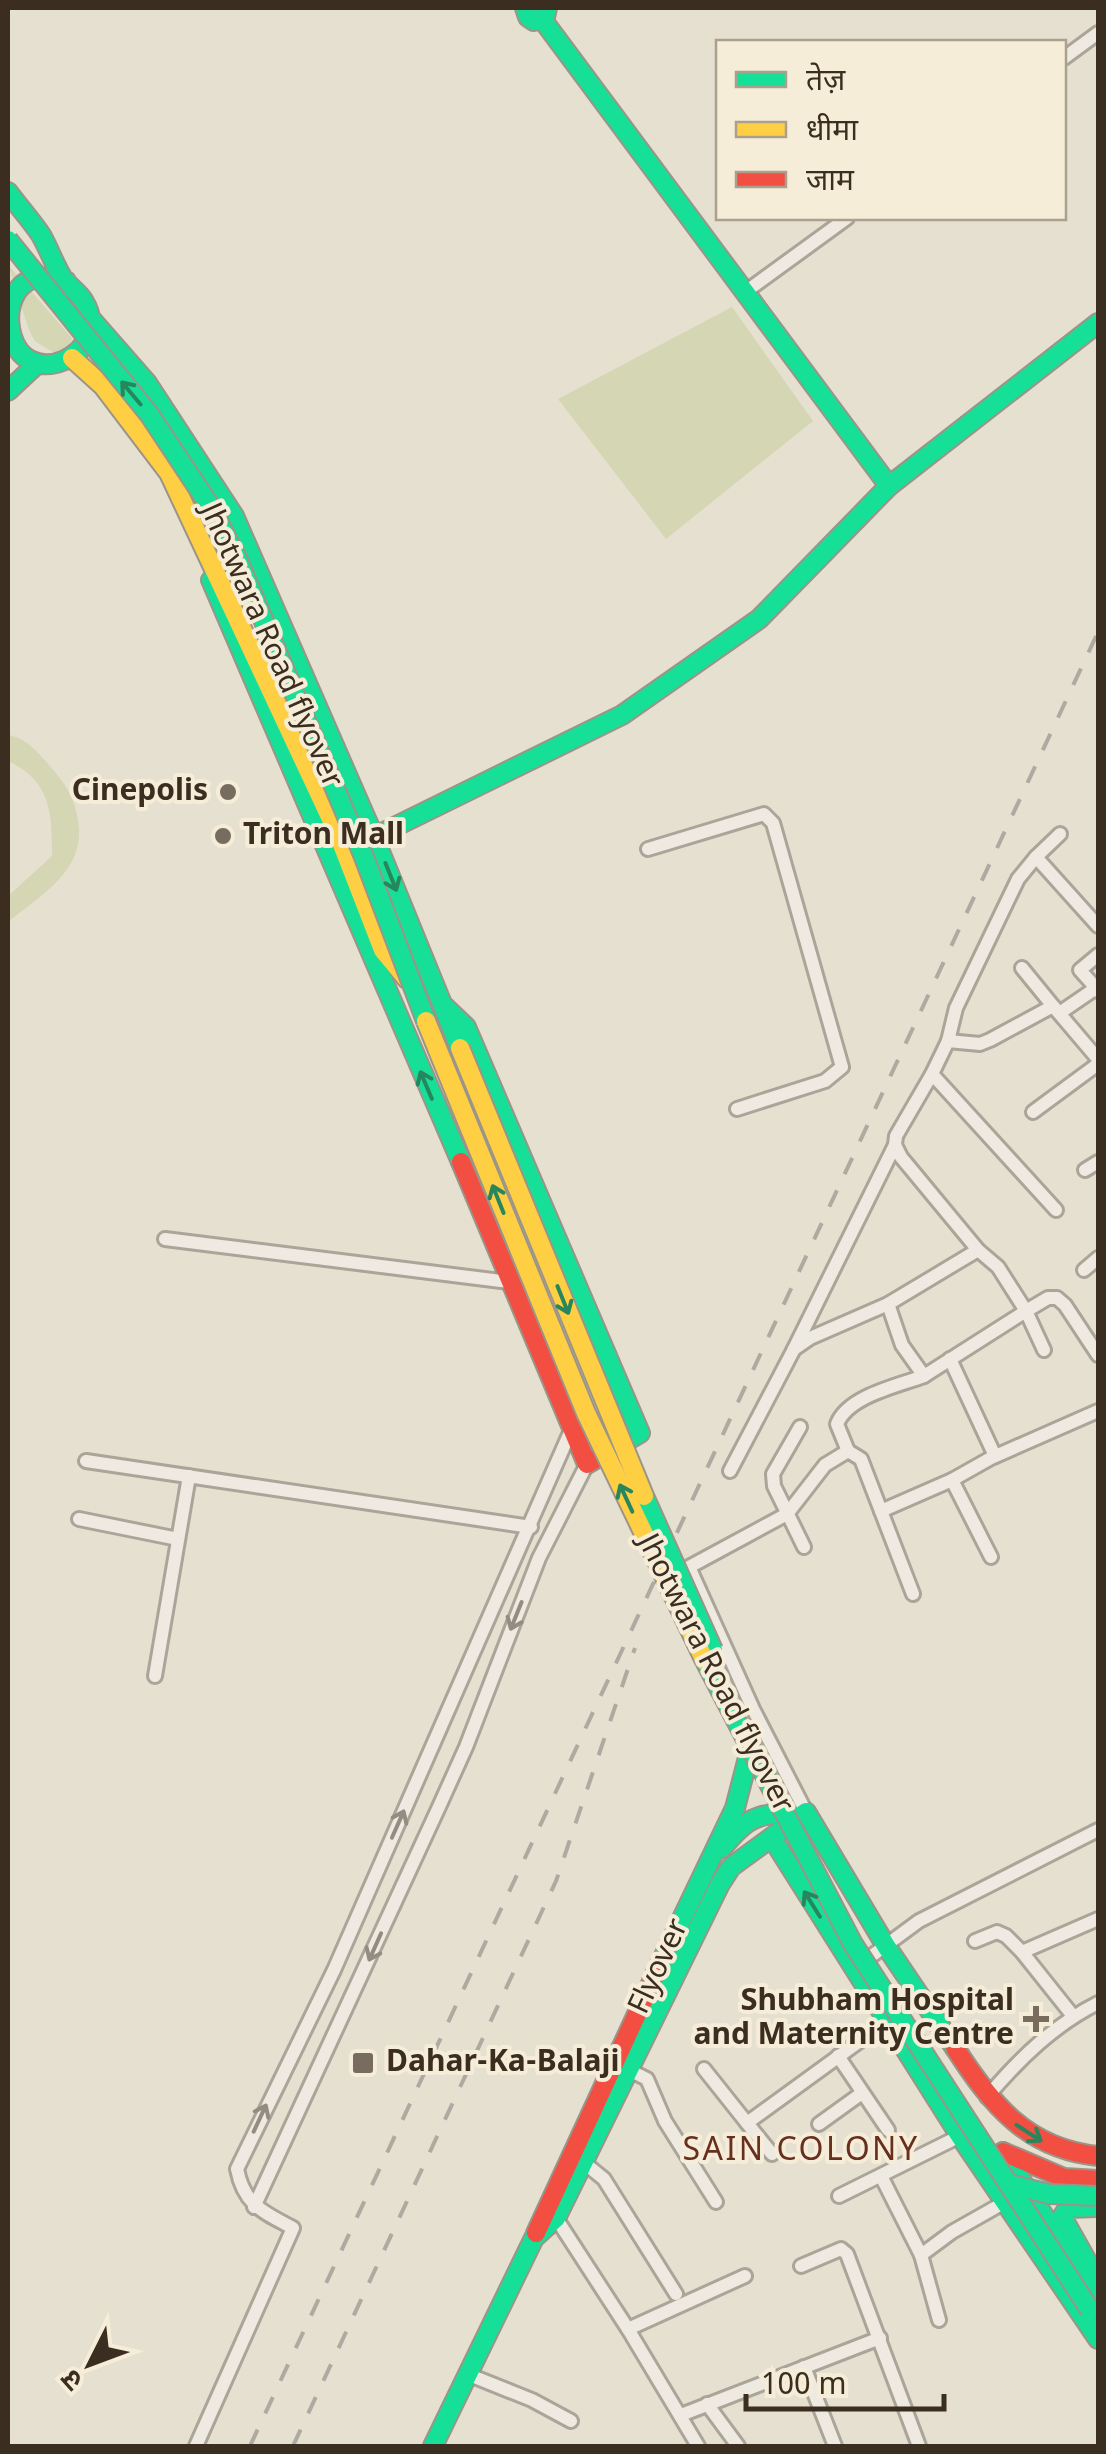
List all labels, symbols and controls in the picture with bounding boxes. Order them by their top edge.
legend [716,40,1066,220]
text: तेज़ [806,62,846,102]
text: धीमा [806,113,859,152]
text: जाम [806,163,855,202]
one-way arrow [120,381,142,407]
street label: Jhotwara Road flyover [188,495,350,795]
place label: Cinepolis [72,773,208,812]
marker: Cinepolis [217,781,239,803]
place label: Triton Mall [243,817,404,856]
marker: Triton Mall [212,825,234,847]
one-way arrow [383,861,401,892]
one-way arrow [415,1070,433,1101]
one-way arrow [488,1184,506,1215]
one-way arrow [556,1284,574,1315]
one-way arrow [615,1484,634,1514]
street label: Jhotwara Road flyover [625,1525,801,1820]
one-way arrow [505,1600,523,1630]
one-way arrow [390,1809,408,1840]
one-way arrow [802,1890,822,1919]
street label: Flyover [621,1913,699,2021]
one-way arrow [365,1931,384,1961]
place label: Shubham Hospital and Maternity Centre [693,1983,1014,2056]
marker: Shubham Hospital and Maternity Centre [1023,2006,1049,2032]
place label: Dahar-Ka-Balaji [386,2044,619,2083]
marker: Dahar-Ka-Balaji [350,2050,376,2076]
one-way arrow [252,2104,271,2134]
one-way arrow [1015,2122,1043,2143]
district label: SAIN COLONY [682,2131,920,2173]
north arrow [40,2314,140,2414]
scale bar [746,2349,944,2411]
text: उ [54,2360,93,2397]
text: 100 m [761,2367,846,2406]

